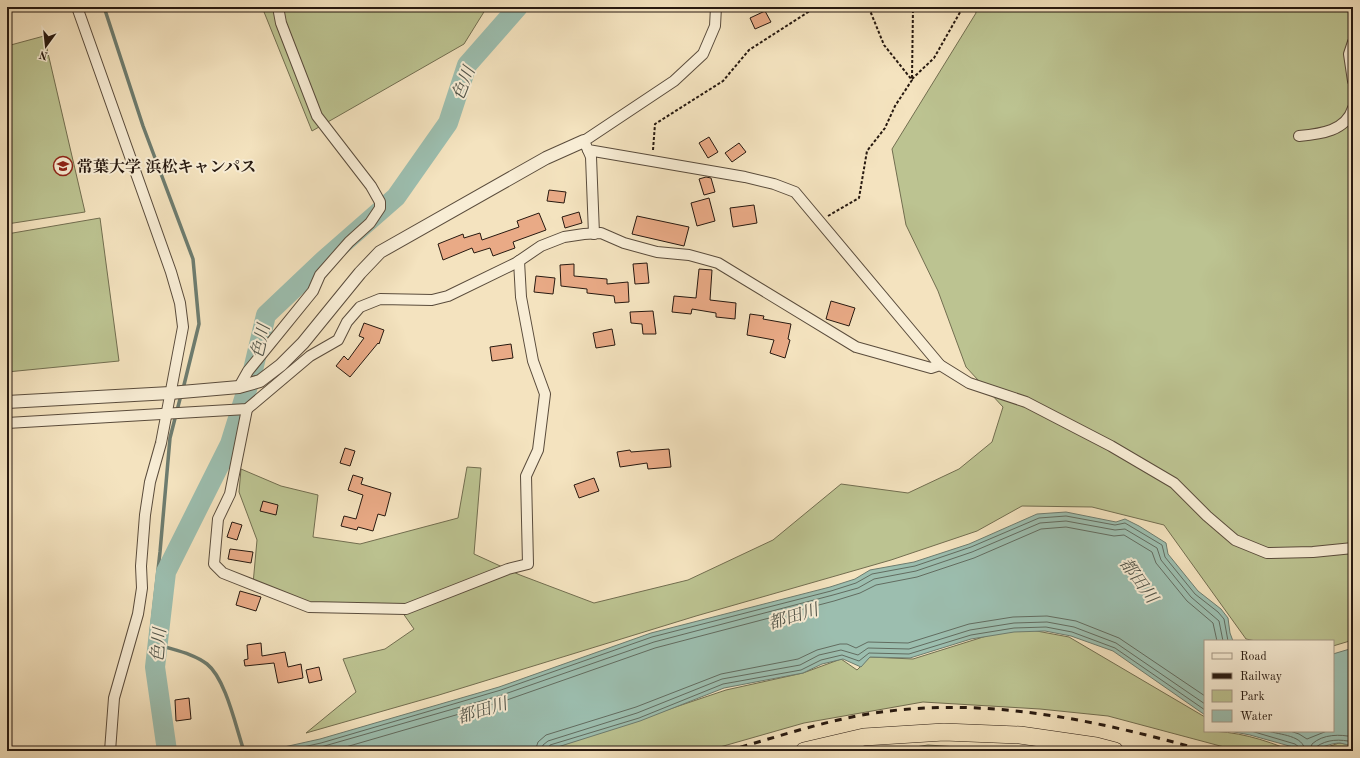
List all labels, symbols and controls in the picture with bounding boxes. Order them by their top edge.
north arrow [26,26,66,66]
text: N [38,48,49,61]
water label: 色川 [448,62,479,103]
school or university icon: 常葉大学 浜松キャンパス [52,155,74,177]
place label: 常葉大学 浜松キャンパス [77,158,256,176]
water label: 色川 [247,320,274,360]
water label: 都田川 [1116,554,1162,608]
water label: 都田川 [766,599,822,633]
water label: 色川 [148,625,170,663]
legend [1204,640,1334,732]
text: Road [1240,651,1267,663]
text: Railway [1240,671,1283,683]
text: Park [1240,691,1265,703]
water label: 都田川 [455,693,511,727]
text: Water [1240,711,1273,723]

